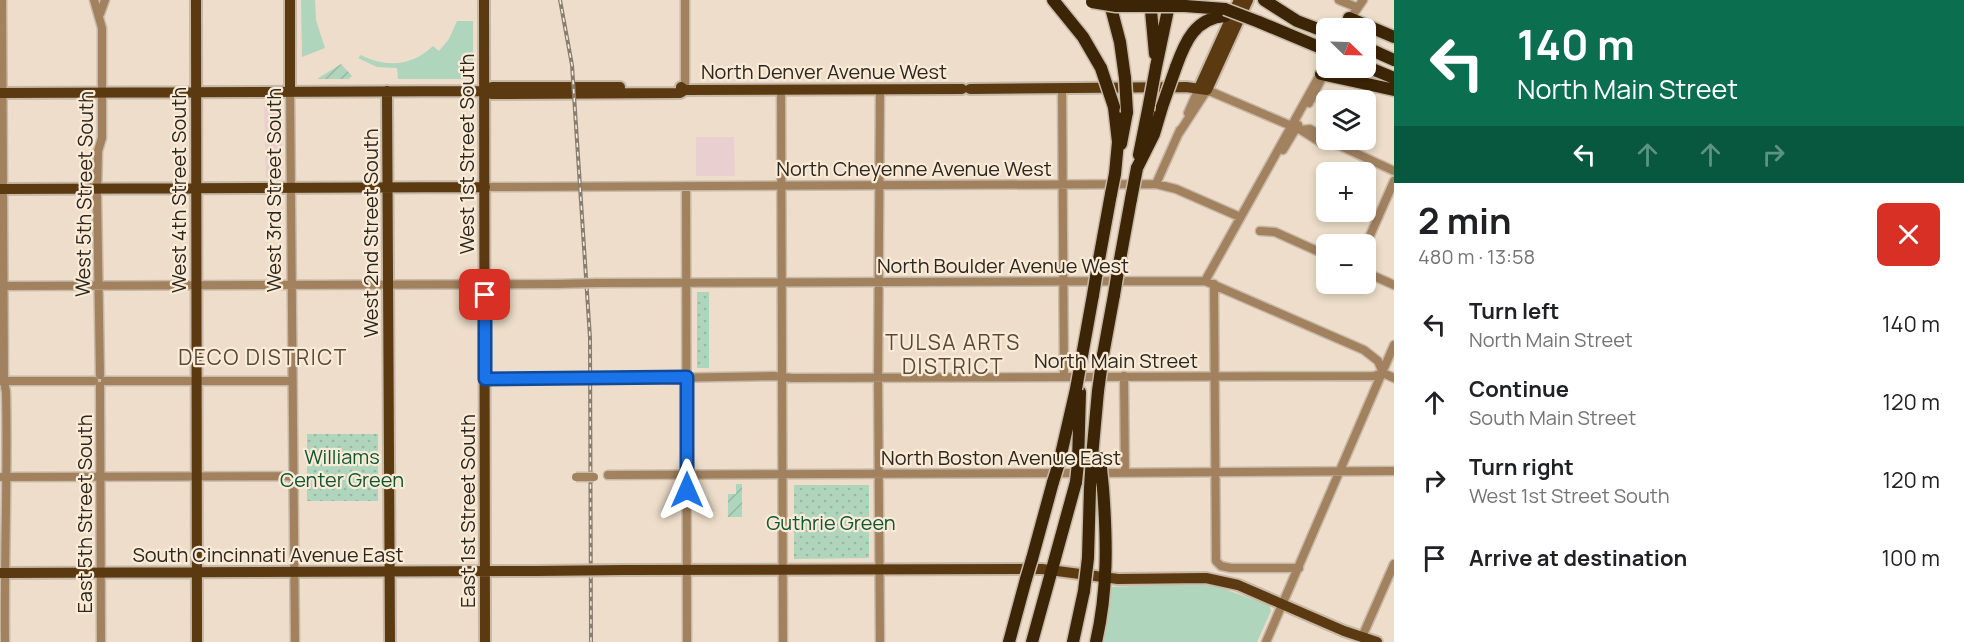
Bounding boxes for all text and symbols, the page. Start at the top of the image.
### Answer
text: 140 m [1517,15,1635,73]
north arrow [1316,18,1376,78]
map controls [1316,18,1376,294]
icon: left [1418,24,1496,102]
street label: West 1st Street South [453,54,480,254]
street label: North Denver Avenue West [701,58,947,85]
text: North Main Street [1517,70,1738,107]
street label: West 4th Street South [165,87,192,293]
street label: West 3rd Street South [260,88,287,292]
button: layers [1316,90,1376,150]
street label: West 5th Street South [69,91,99,297]
street label: West 2nd Street South [357,128,384,338]
icon: left [1568,138,1601,171]
icon: ahead [1631,138,1664,171]
icon: ahead [1694,138,1727,171]
icon: right [1757,138,1790,171]
street label: North Cheyenne Avenue West [776,155,1052,182]
button: + [1316,162,1376,222]
text: 2 min [1418,196,1512,245]
button: close [1877,203,1940,266]
button: − [1316,234,1376,294]
text: 480 m · 13:58 [1418,243,1535,270]
street label: North Boulder Avenue West [877,252,1129,279]
pin [459,269,510,320]
icon: arrive [468,278,501,311]
text: Turn left [1469,296,1559,326]
icon: left [1418,308,1451,341]
text: 140 m [1882,309,1940,339]
text: North Main Street [1469,326,1633,353]
district label: TULSA ARTS DISTRICT [885,328,1021,380]
district label: DECO DISTRICT [178,343,348,371]
street label: North Main Street [1034,347,1198,374]
text: Continue [1469,374,1569,404]
icon: ahead [1418,386,1451,419]
text: 120 m [1882,387,1940,417]
text: South Main Street [1469,404,1636,431]
street label: East 5th Street South [71,414,98,614]
street label: East 1st Street South [454,414,481,608]
park label: Williams Center Green [280,443,404,493]
street label: North Boston Avenue East [881,444,1121,471]
text: Turn right [1469,452,1574,482]
position arrow [655,458,719,522]
icon: right [1418,464,1451,497]
text: 120 m [1882,465,1940,495]
text: West 1st Street South [1469,482,1670,509]
park label: Guthrie Green [766,509,896,536]
street label: South Cincinnati Avenue East [132,541,404,568]
icon: arrive [1418,542,1451,575]
text: Arrive at destination [1469,543,1687,573]
text: 100 m [1882,543,1940,573]

